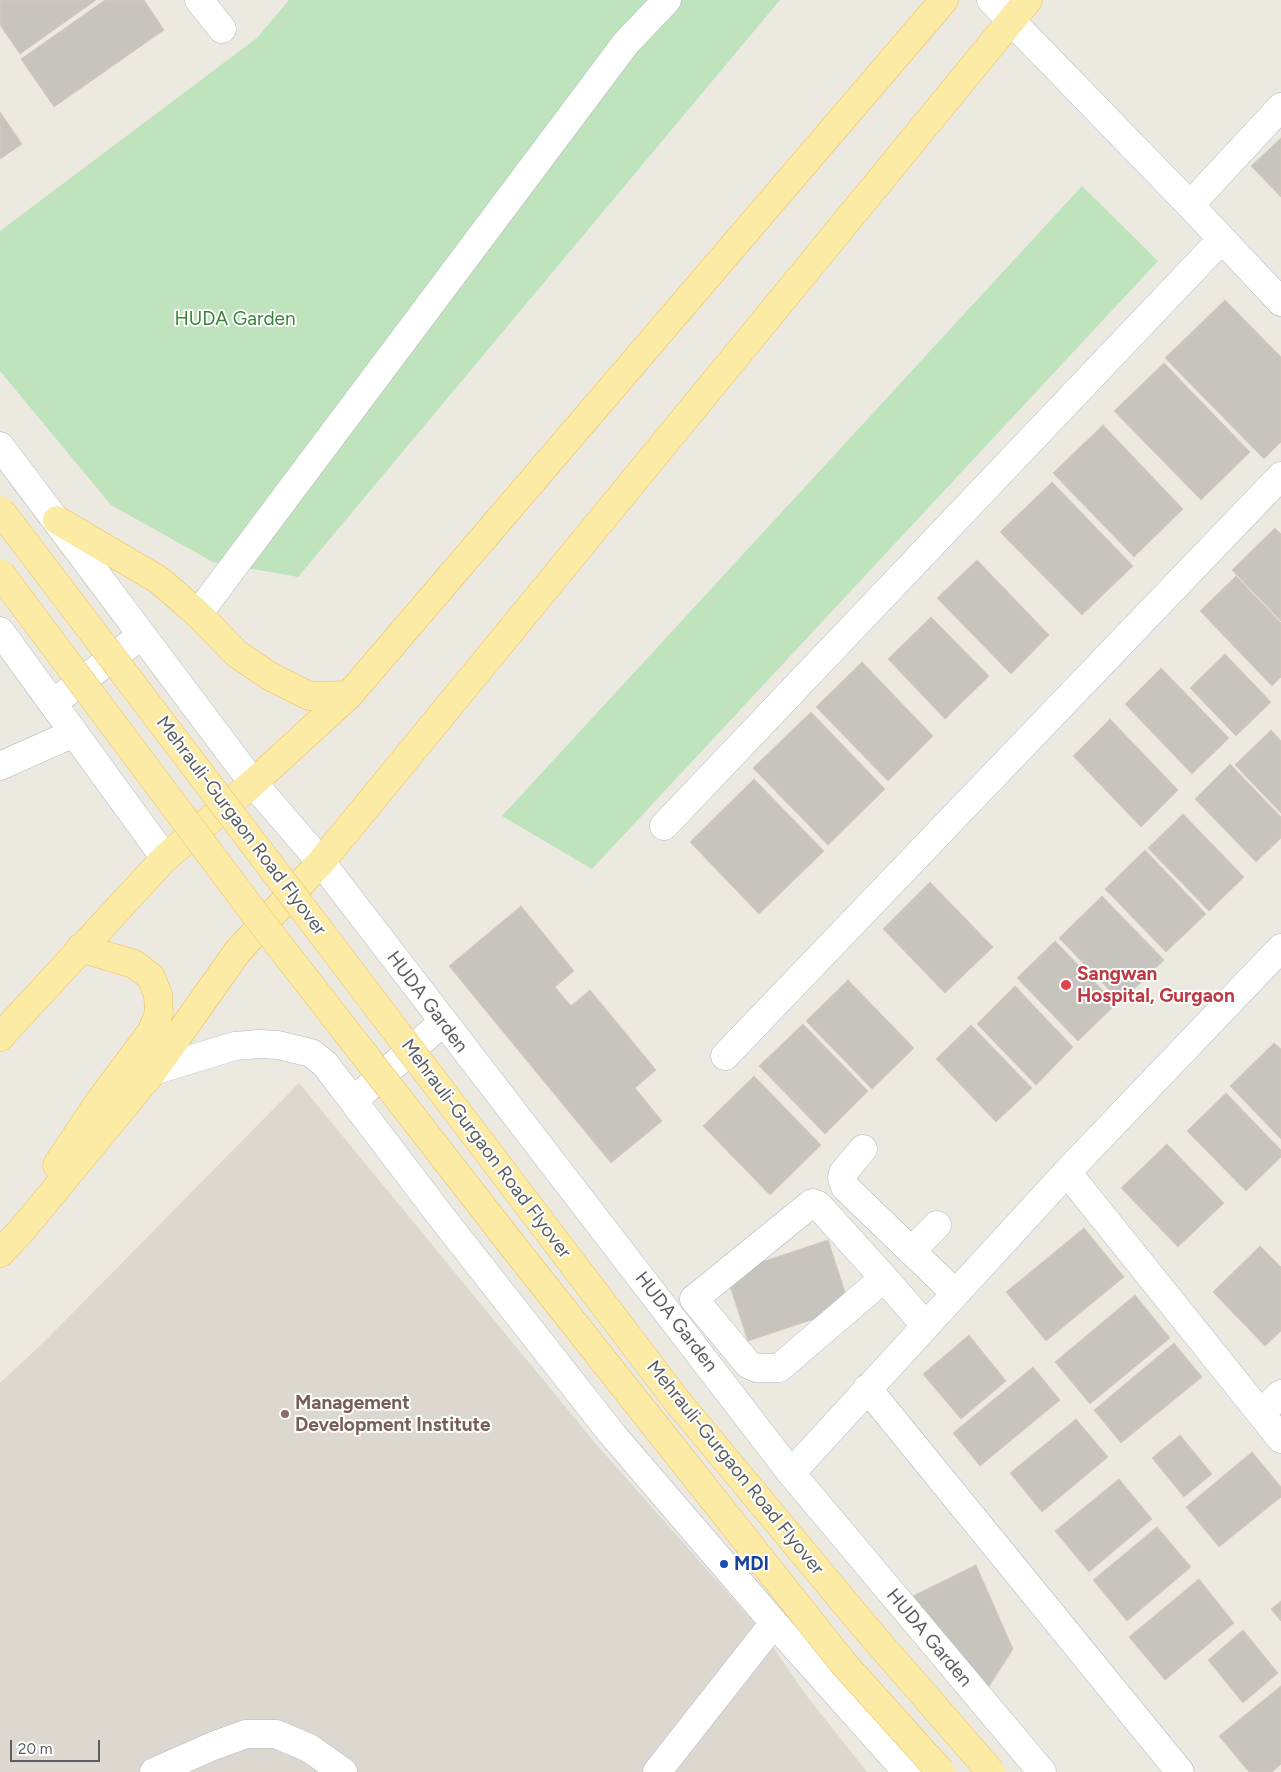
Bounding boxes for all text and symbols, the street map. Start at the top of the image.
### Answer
park label: HUDA Garden [175,308,295,330]
street label: Mehrauli-Gurgaon Road Flyover [151,712,331,940]
street label: HUDA Garden [381,947,473,1057]
place label: Sangwan Hospital, Gurgaon [1077,963,1235,1007]
marker: Sangwan Hospital, Gurgaon [1059,978,1073,992]
street label: Mehrauli-Gurgaon Road Flyover [396,1035,576,1263]
street label: HUDA Garden [630,1267,722,1377]
street label: Mehrauli-Gurgaon Road Flyover [642,1356,828,1580]
place label: Management Development Institute [295,1392,491,1436]
marker: Management Development Institute [279,1408,291,1420]
place label: MDI [734,1553,769,1575]
marker: MDI [718,1558,730,1570]
street label: HUDA Garden [881,1584,977,1692]
scale bar [12,1730,102,1762]
text: 20 m [18,1740,52,1758]

